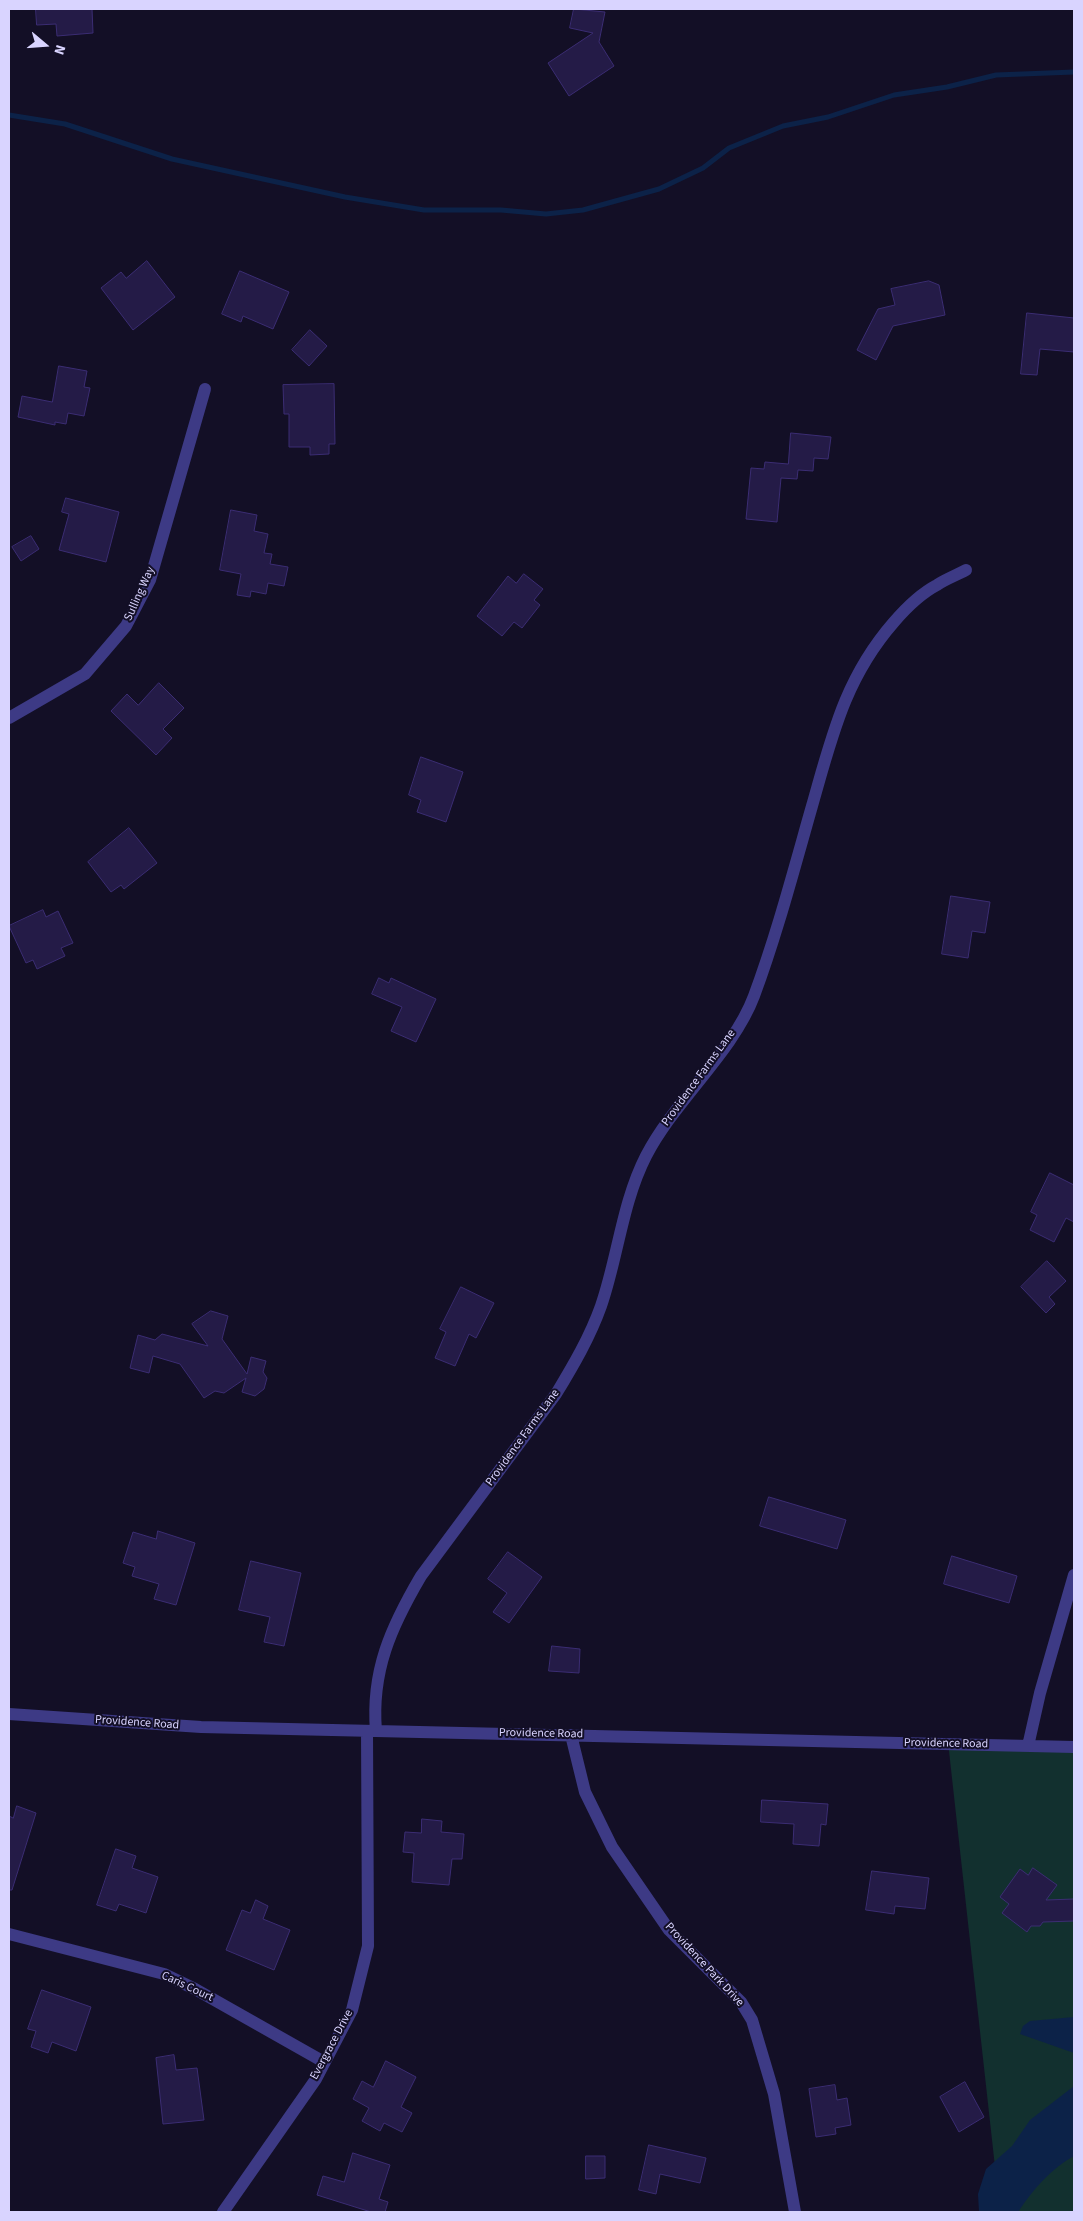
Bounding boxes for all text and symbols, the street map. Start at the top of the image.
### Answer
north arrow [20,20,70,70]
text: N [48,42,70,57]
street label: Sulling Way [122,565,158,623]
street label: Providence Farms Lane [659,1027,739,1129]
street label: Providence Farms Lane [483,1387,563,1489]
street label: Providence Road [94,1713,180,1733]
street label: Providence Road [499,1726,583,1742]
street label: Providence Road [904,1736,988,1752]
street label: Providence Park Drive [661,1920,747,2010]
street label: Caris Court [159,1969,215,2005]
street label: Evergrace Drive [307,2007,357,2083]

